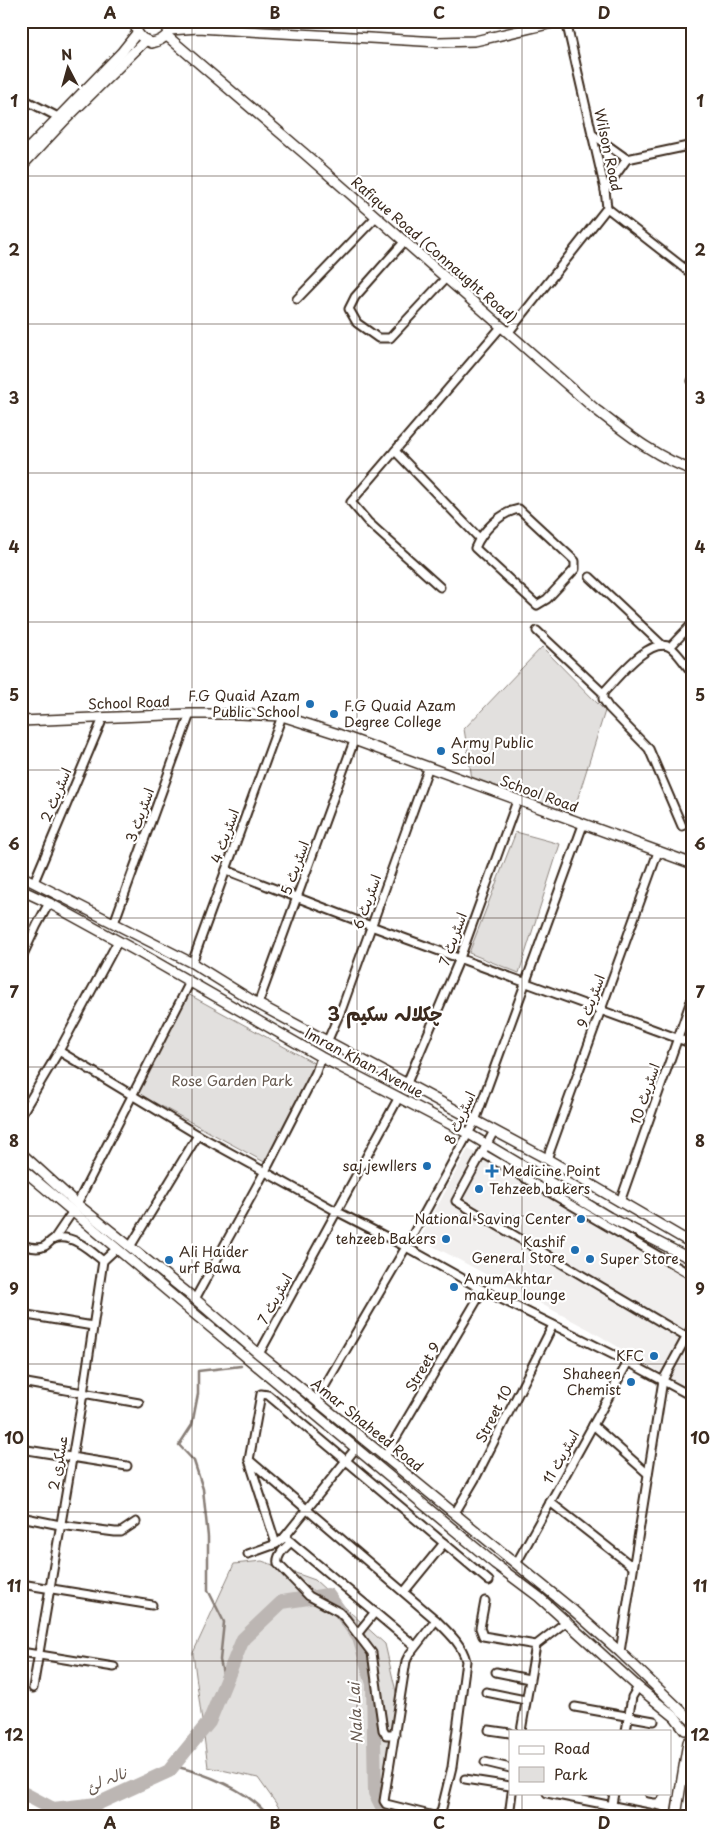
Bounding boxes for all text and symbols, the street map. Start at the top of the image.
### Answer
text: A [104,0,117,24]
text: B [270,0,281,24]
text: C [433,0,445,24]
text: D [598,0,610,24]
north arrow [42,42,92,92]
text: N [60,44,73,66]
text: 1 [10,88,18,112]
text: 1 [696,88,704,112]
street label: Wilson Road [589,107,628,193]
street label: Rafique Road (Connaught Road) [347,172,522,328]
text: 2 [8,237,20,261]
text: 2 [694,237,706,261]
text: 3 [9,385,19,409]
text: 3 [695,385,705,409]
text: 4 [9,534,20,558]
text: 4 [695,534,706,558]
text: 5 [9,682,19,706]
text: 5 [695,682,705,706]
place label: F.G Quaid Azam Public School [188,685,300,722]
street label: School Road [88,691,170,714]
place label: F.G Quaid Azam Degree College [344,695,456,732]
marker: F.G Quaid Azam Public School [304,698,316,710]
marker: F.G Quaid Azam Degree College [328,708,340,720]
place label: Army Public School [451,732,534,769]
marker: Army Public School [435,745,447,757]
street label: اسٹریٹ 2 [35,764,76,825]
street label: School Road [497,770,581,817]
street label: اسٹریٹ 3 [120,785,159,845]
street label: اسٹریٹ 4 [205,806,244,866]
text: 6 [8,831,20,855]
text: 6 [694,831,706,855]
street label: اسٹریٹ 5 [275,838,314,898]
street label: اسٹریٹ 6 [347,871,386,932]
street label: اسٹریٹ 7 [433,909,472,968]
street label: اسٹریٹ 9 [571,971,610,1030]
text: 7 [9,979,19,1003]
text: 7 [695,979,705,1003]
district label: چکلالہ سکیم 3 [328,999,442,1029]
street label: Imran Khan Avenue [301,1022,428,1103]
street label: اسٹریٹ 10 [624,1060,665,1127]
park label: Rose Garden Park [171,1070,293,1091]
street label: اسٹریٹ 8 [439,1088,481,1148]
text: 8 [9,1128,19,1152]
text: 8 [695,1128,705,1152]
place label: saj jewllers [343,1155,417,1176]
marker: saj jewllers [421,1160,433,1172]
place label: Medicine Point [502,1160,600,1181]
marker: Medicine Point [486,1165,498,1177]
place label: Tehzeeb bakers [489,1178,590,1199]
marker: Tehzeeb bakers [473,1183,485,1195]
place label: National Saving Center [414,1208,571,1229]
marker: National Saving Center [575,1213,587,1225]
place label: tehzeeb Bakers [336,1228,436,1249]
place label: Kashif General Store [471,1231,567,1268]
marker: tehzeeb Bakers [440,1233,452,1245]
place label: Ali Haider urf Bawa [179,1241,249,1278]
marker: Kashif General Store [569,1244,581,1256]
place label: Super Store [600,1248,679,1269]
marker: Super Store [584,1253,596,1265]
marker: Ali Haider urf Bawa [163,1254,175,1266]
place label: AnumAkhtar makeup lounge [464,1268,566,1305]
street label: اسٹریٹ 7 [252,1270,297,1328]
text: 9 [9,1276,19,1300]
text: 9 [695,1276,705,1300]
marker: AnumAkhtar makeup lounge [448,1281,460,1293]
street label: Street 9 [400,1338,445,1396]
place label: KFC [616,1345,644,1366]
marker: KFC [648,1350,660,1362]
place label: Shaheen Chemist [562,1363,621,1400]
street label: Amar Shaheed Road [307,1373,428,1476]
marker: Shaheen Chemist [625,1376,637,1388]
street label: Street 10 [470,1381,517,1446]
text: 10 [4,1425,24,1449]
text: 10 [690,1425,710,1449]
street label: اسٹریٹ 11 [537,1426,584,1488]
street label: عسکری 2 [42,1434,73,1492]
text: 11 [7,1573,21,1597]
text: 11 [693,1573,707,1597]
water label: Nala Lai [341,1679,368,1744]
text: 12 [5,1722,23,1746]
text: 12 [691,1722,709,1746]
legend [509,1730,672,1794]
text: Road [554,1736,590,1759]
water label: نالہ لئ [83,1760,131,1797]
text: Park [554,1762,588,1785]
text: A [104,1810,117,1834]
text: B [270,1810,281,1834]
text: C [433,1810,445,1834]
text: D [598,1810,610,1834]

